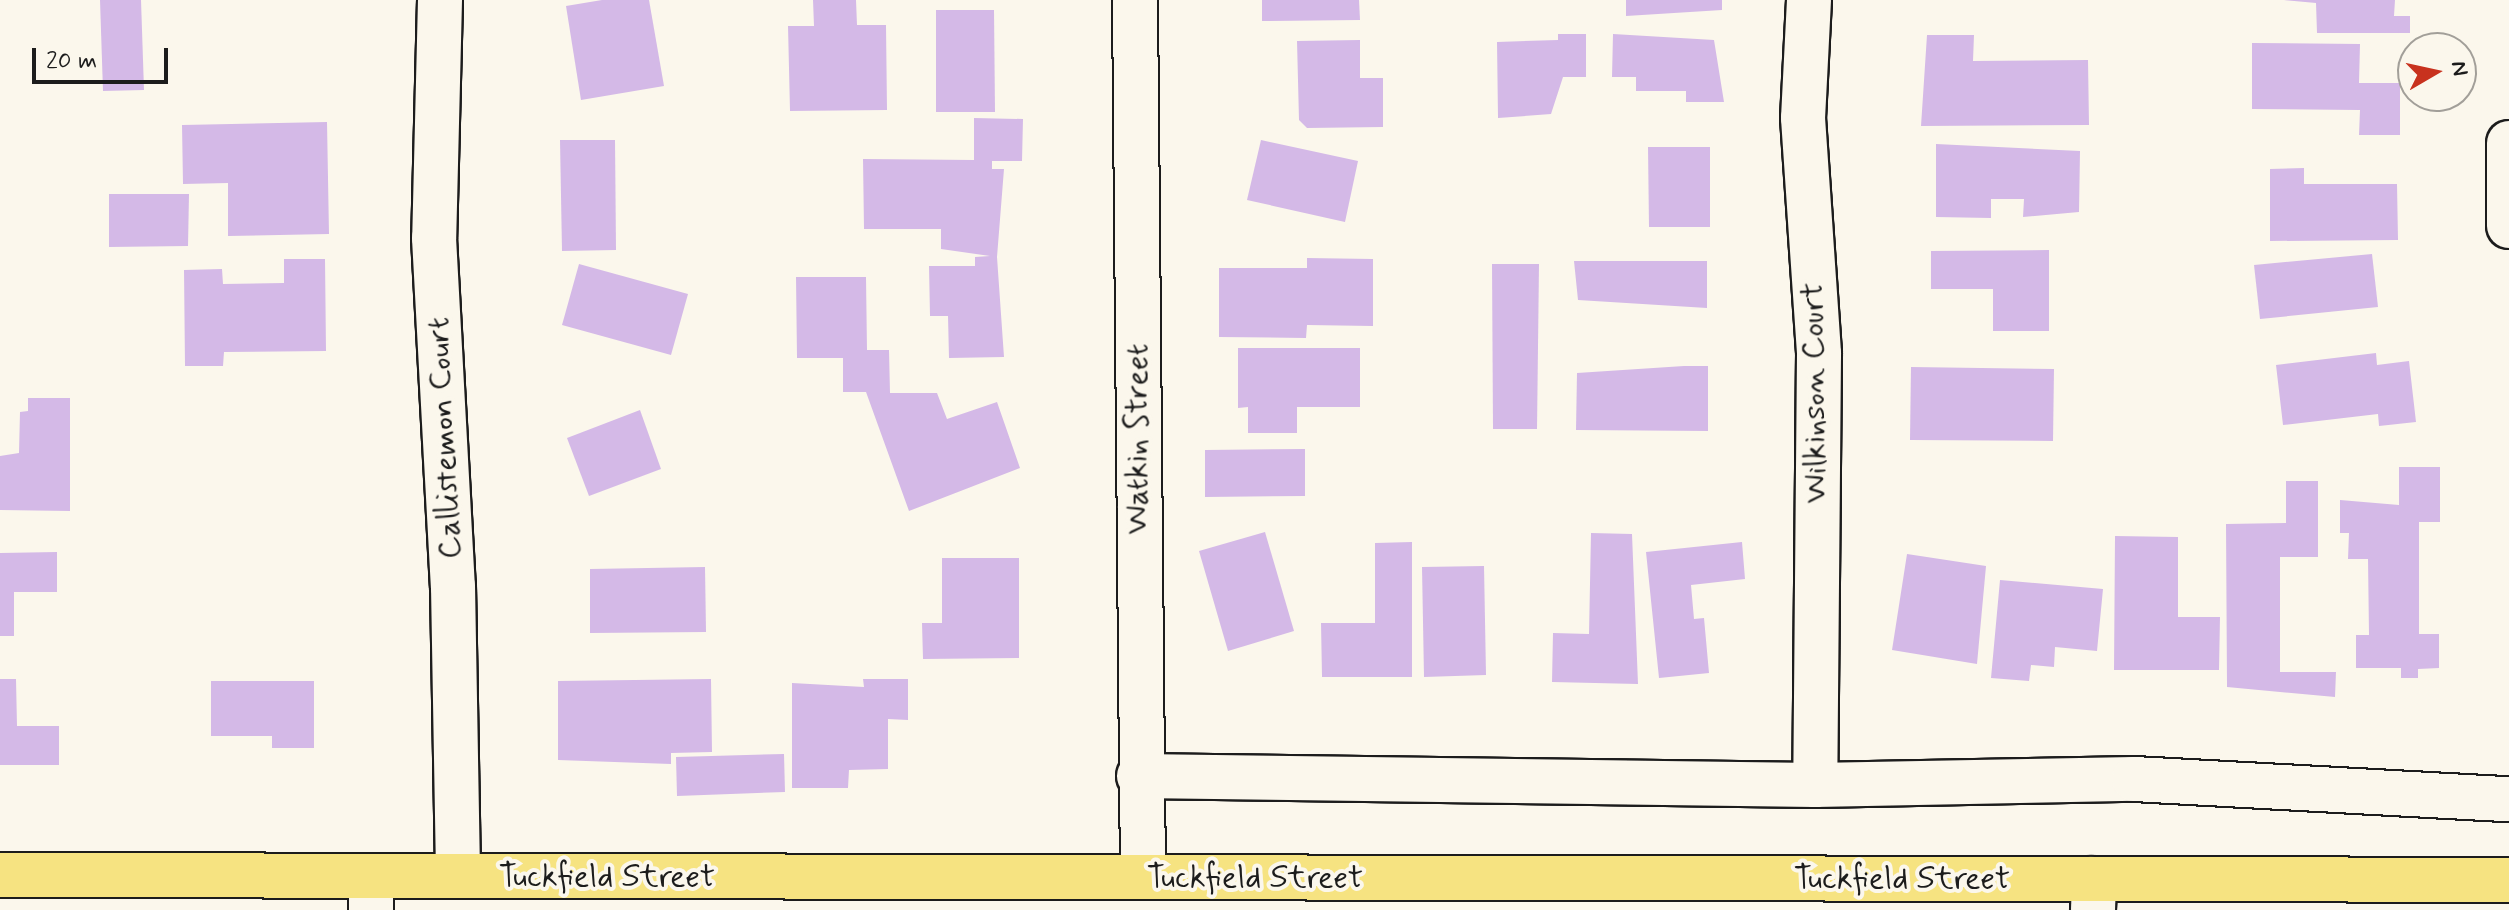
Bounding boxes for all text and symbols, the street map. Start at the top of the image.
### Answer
scale bar [36,32,172,82]
north arrow [2397,32,2477,112]
text: 20 m [46,46,97,77]
text: N [2444,59,2474,78]
street label: Wilkinson Court [1794,282,1836,504]
street label: Callistemon Court [419,314,471,562]
street label: Watkin Street [1119,341,1157,537]
street label: Tuckfield Street [500,858,714,896]
street label: Tuckfield Street [1148,859,1362,897]
street label: Tuckfield Street [1795,860,2009,898]

